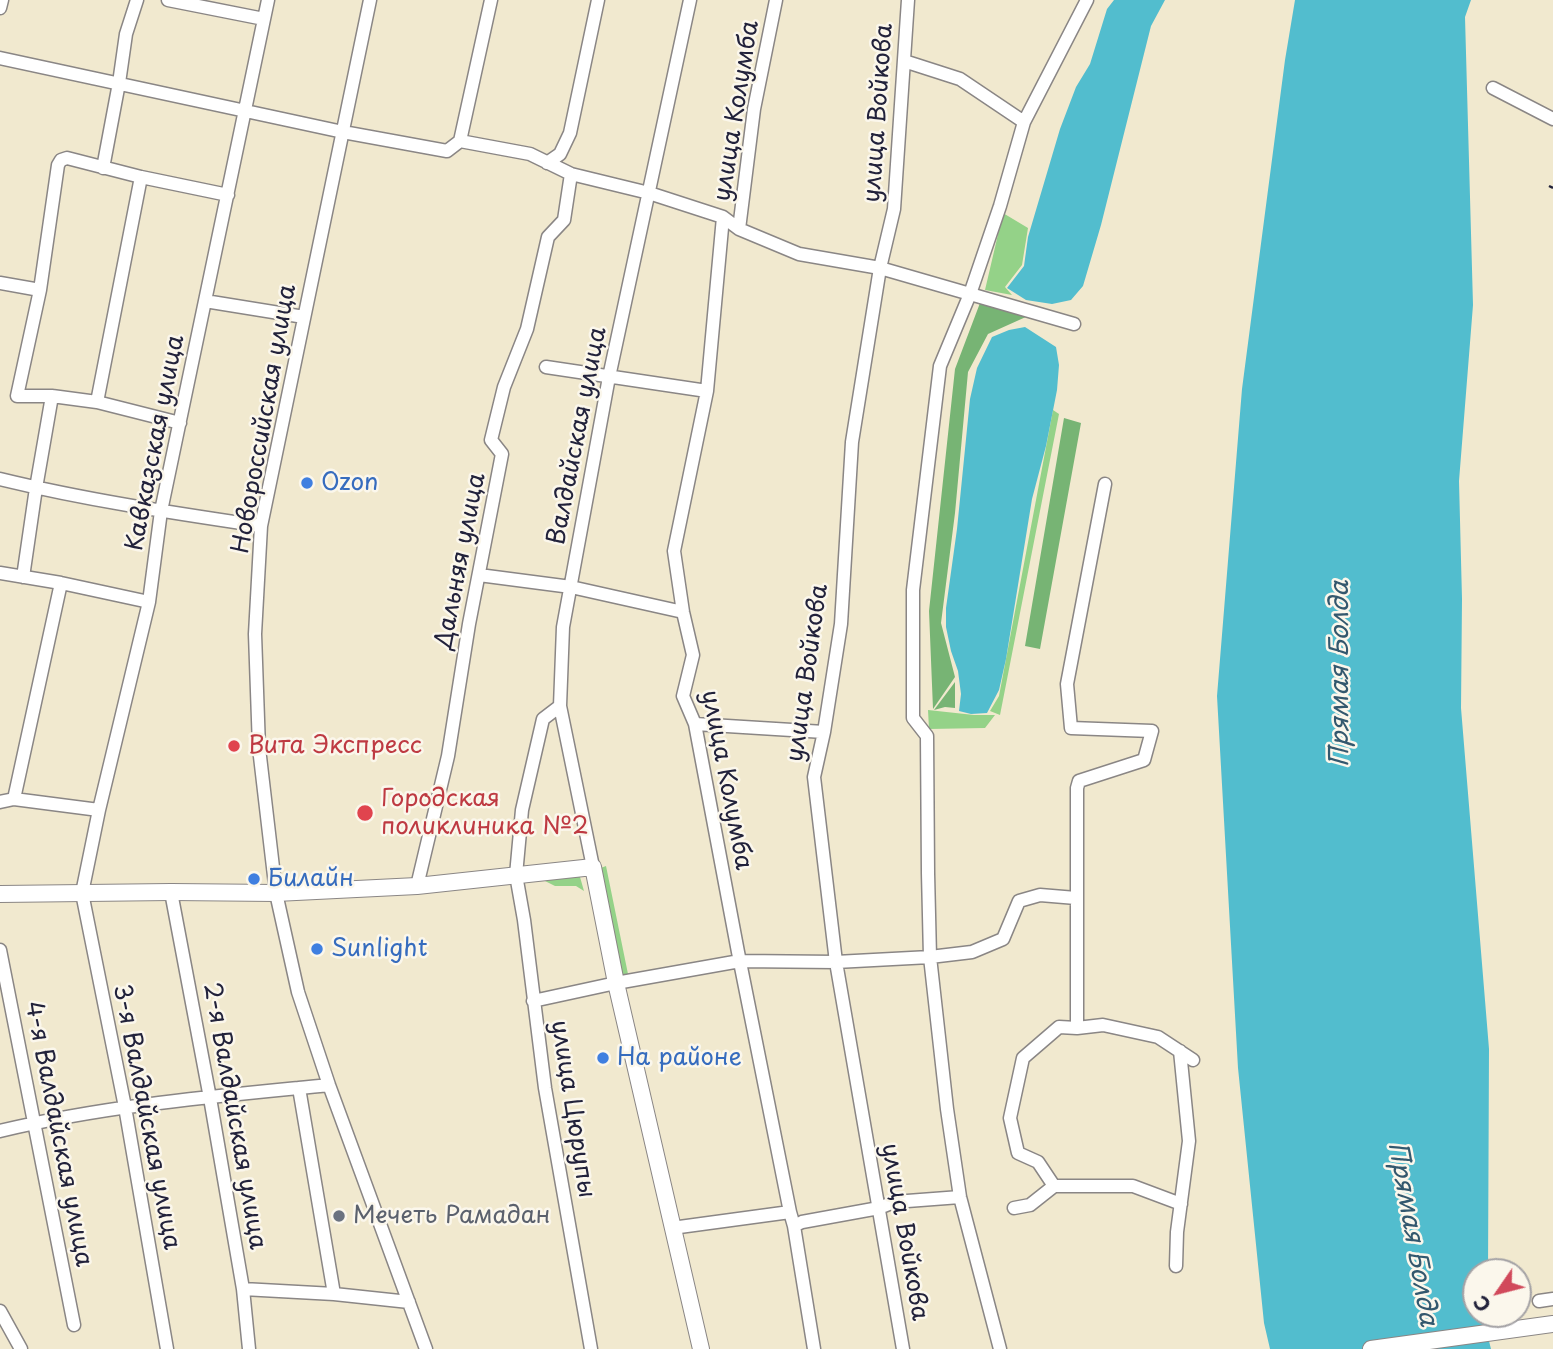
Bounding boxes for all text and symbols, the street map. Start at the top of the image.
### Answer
street label: улица Колумба [708,19,766,203]
street label: улица Войкова [858,23,900,203]
street label: Новороссийская улица [227,282,303,556]
street label: Валдайская улица [543,325,613,547]
street label: Кавказская улица [121,333,191,553]
place label: Ozon [321,469,378,497]
street label: Дальняя улица [430,471,492,651]
marker: Ozon [299,475,315,491]
water label: Прямая Болда [1325,581,1357,767]
street label: улица Войкова [781,582,835,764]
street label: улица Колумба [694,688,758,872]
place label: Вита Экспресс [248,732,422,760]
marker: Вита Экспресс [226,738,242,754]
place label: Городская поликлиника №2 [381,785,589,841]
marker: Городская поликлиника №2 [355,803,375,823]
place label: Билайн [268,865,354,893]
marker: Билайн [246,871,262,887]
place label: Sunlight [331,935,427,963]
marker: Sunlight [309,941,325,957]
street label: 2-я Валдайская улица [196,980,272,1252]
street label: 3-я Валдайская улица [106,982,186,1252]
street label: 4-я Валдайская улица [18,999,98,1269]
street label: улица Цюрупы [544,1018,600,1200]
place label: На районе [617,1044,742,1072]
marker: На районе [595,1050,611,1066]
water label: Прямая Болда [1380,1139,1444,1329]
street label: улица Войкова [874,1141,934,1323]
place label: Мечеть Рамадан [353,1202,551,1230]
marker: Мечеть Рамадан [331,1208,347,1224]
north arrow [1462,1258,1532,1328]
text: С [1466,1290,1497,1318]

